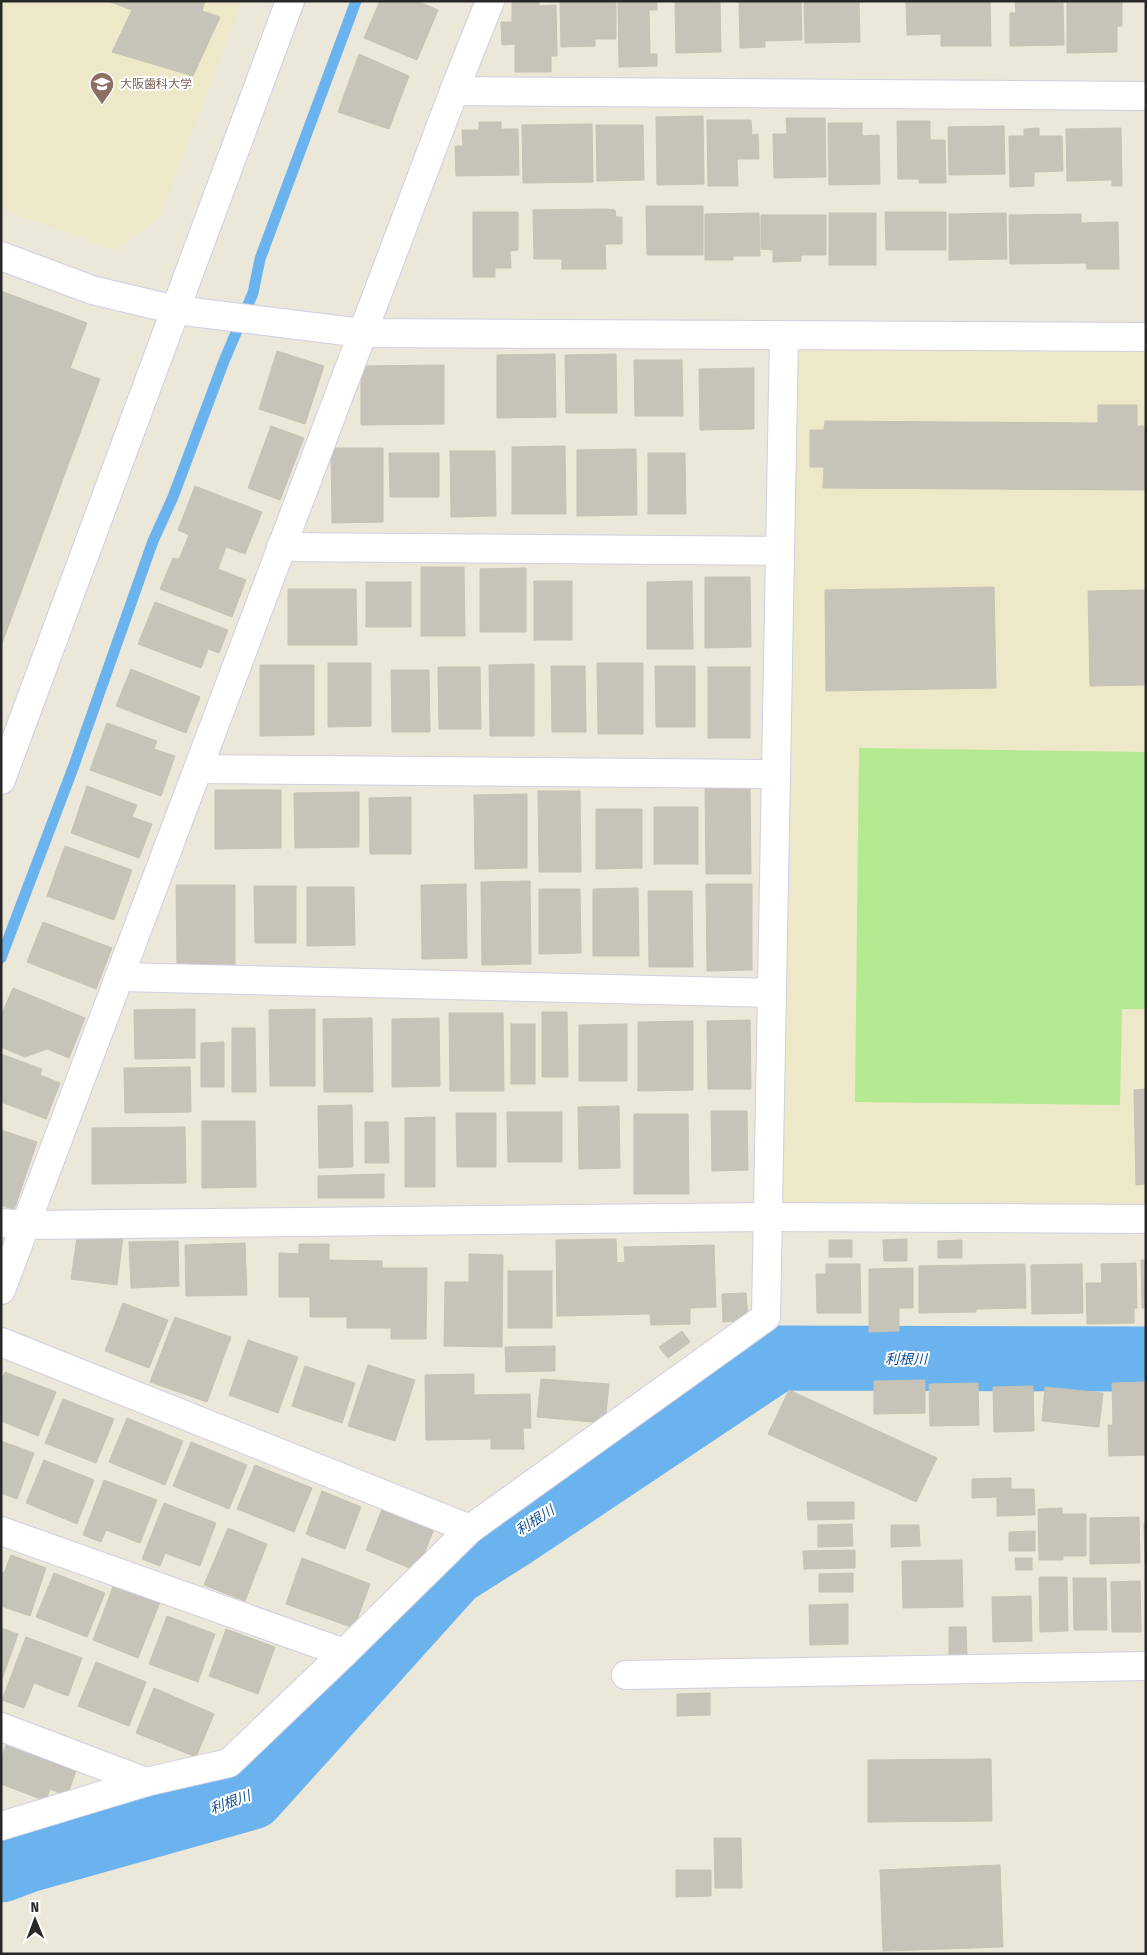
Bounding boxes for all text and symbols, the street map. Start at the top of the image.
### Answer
school or university icon: 大阪歯科大学 [89,71,115,105]
place label: 大阪歯科大学 [120,77,192,91]
water label: 利根川 [885,1351,929,1368]
water label: 利根川 [513,1501,559,1539]
water label: 利根川 [208,1787,255,1818]
north arrow [10,1895,60,1945]
text: N [30,1899,39,1916]

